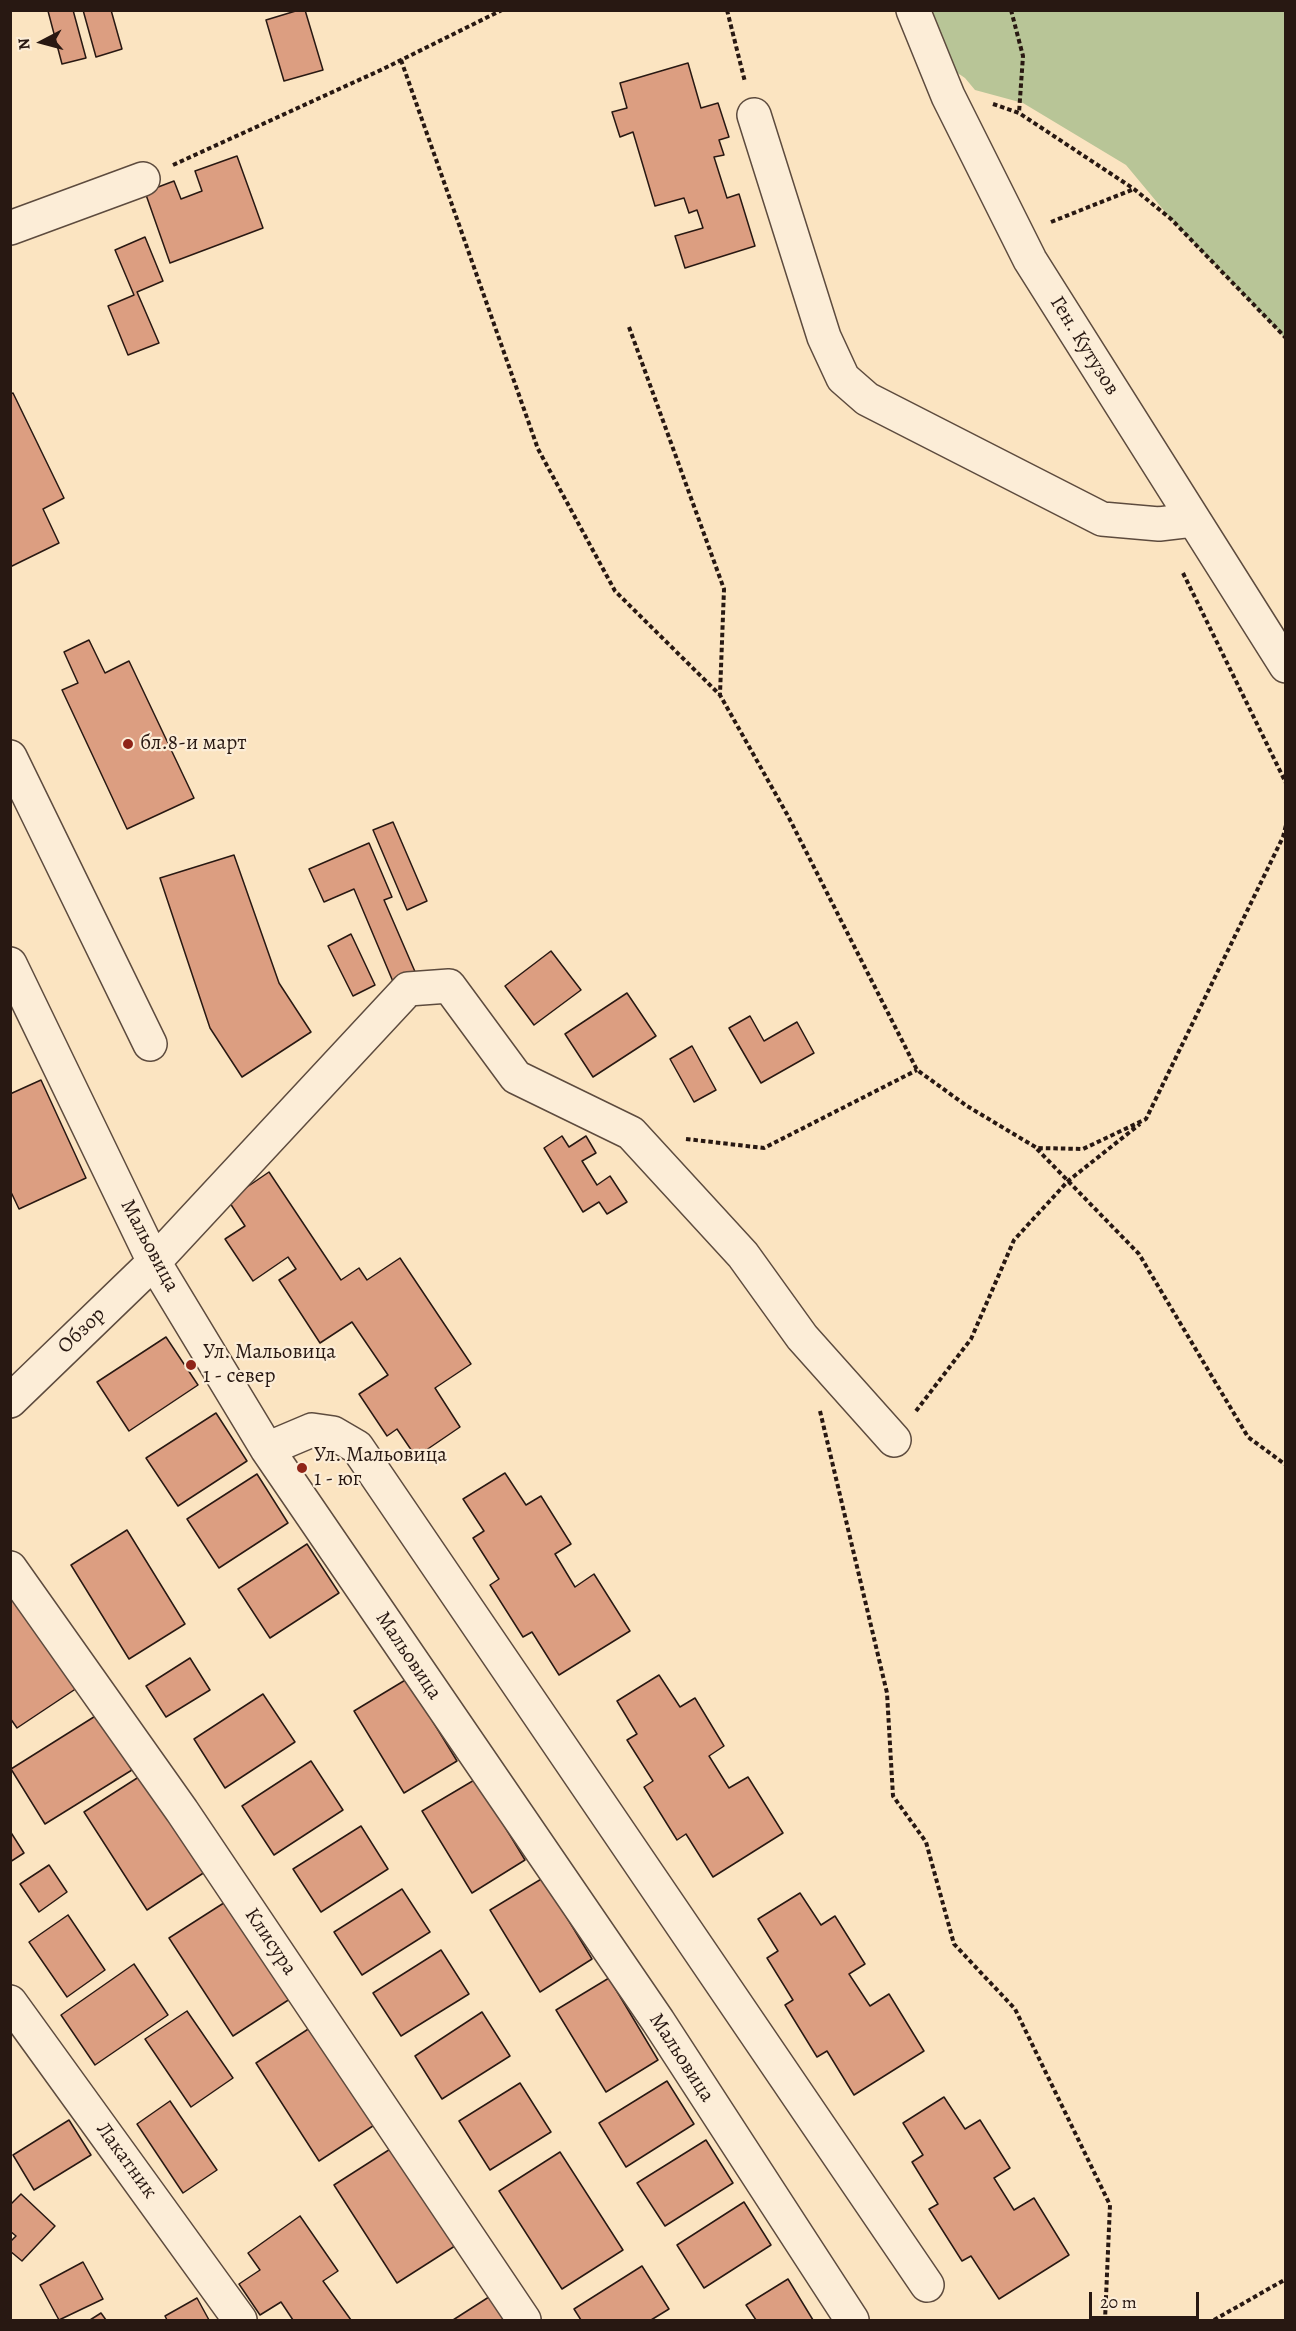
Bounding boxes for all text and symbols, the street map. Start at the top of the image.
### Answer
north arrow [12,12,72,72]
text: N [13,37,36,51]
street label: Ген. Кутузов [1044,292,1124,400]
place label: бл.8-и март [140,731,247,757]
marker: бл.8-и март [121,737,135,751]
street label: Мальовица [114,1195,184,1297]
street label: Обзор [53,1302,111,1360]
place label: Ул. Мальовица 1 - север [203,1340,336,1390]
marker: Ул. Мальовица 1 - север [184,1358,198,1372]
place label: Ул. Мальовица 1 - юг [314,1443,447,1493]
marker: Ул. Мальовица 1 - юг [295,1461,309,1475]
street label: Мальовица [369,1607,447,1705]
street label: Клисура [238,1904,302,1980]
street label: Мальовица [643,2009,719,2107]
street label: Лакатник [90,2118,162,2204]
scale bar [1092,2280,1202,2318]
text: 20 m [1100,2290,1137,2314]

